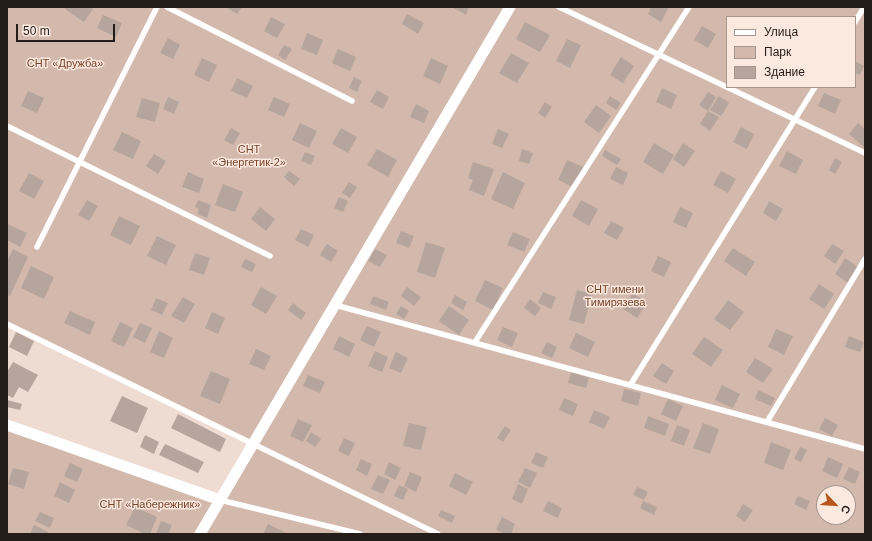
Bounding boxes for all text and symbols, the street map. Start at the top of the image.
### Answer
scale bar [18,16,117,42]
legend [726,16,856,88]
text: 50 m [23,24,50,38]
text: Улица [764,25,798,39]
text: Парк [764,45,791,59]
park label: СНТ «Дружба» [27,57,103,71]
text: Здание [764,65,805,79]
park label: СНТ «Энергетик-2» [212,143,286,169]
park label: СНТ имени Тимирязева [585,283,645,309]
north arrow [816,485,856,525]
park label: СНТ «Набережник» [100,498,200,512]
text: С [839,504,853,516]

